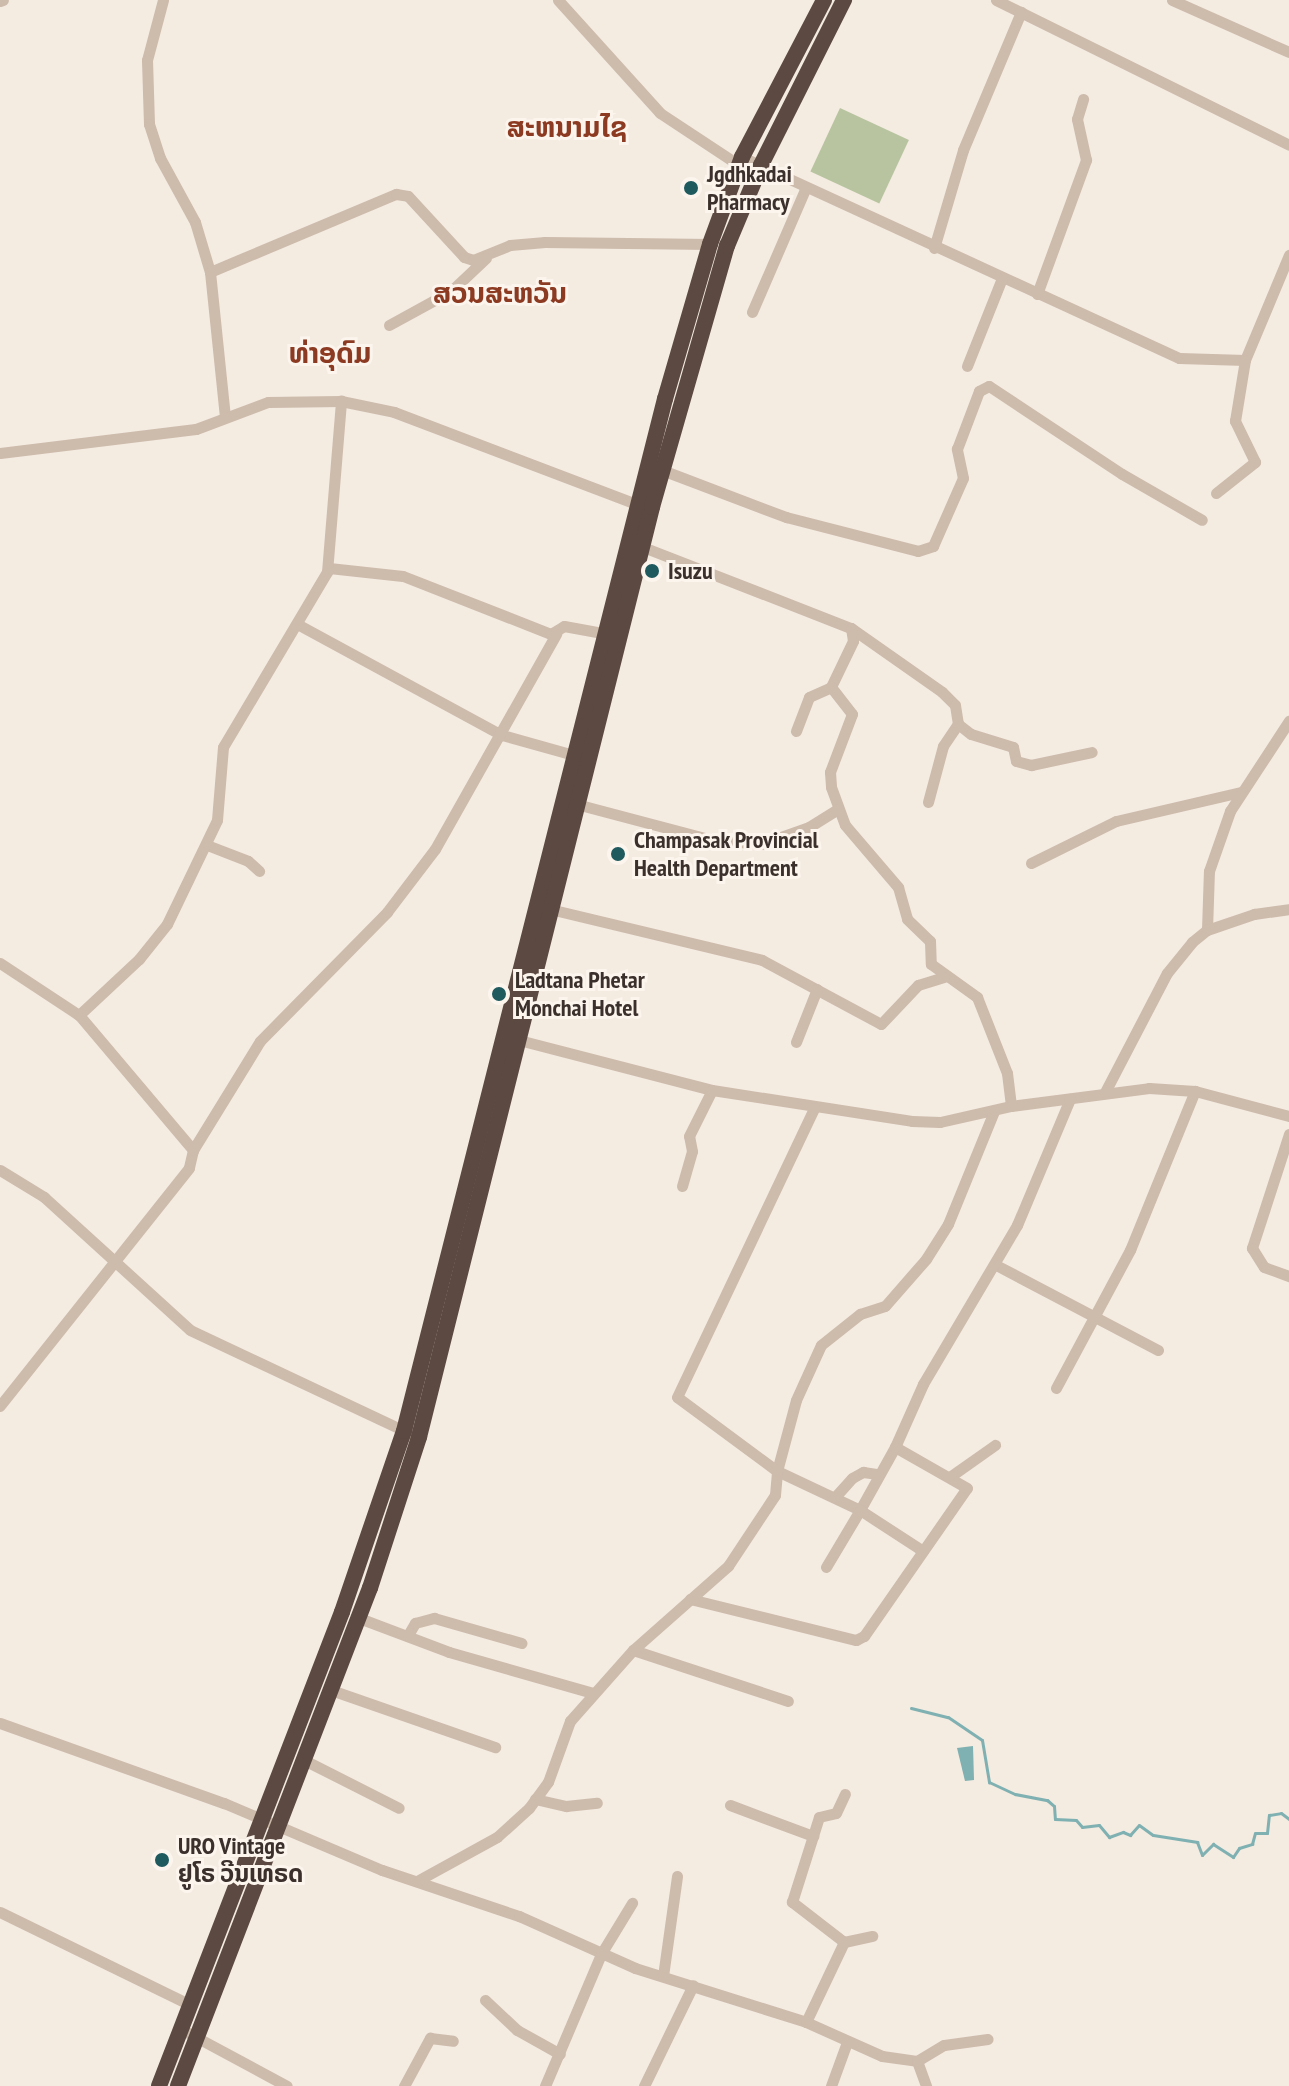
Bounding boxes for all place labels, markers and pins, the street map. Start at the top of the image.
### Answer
place label: Jgdhkadai Pharmacy [707,160,792,216]
marker: Jgdhkadai Pharmacy [682,179,700,197]
place label: Isuzu [668,557,713,585]
marker: Isuzu [643,562,661,580]
place label: Champasak Provincial Health Department [634,826,819,882]
marker: Champasak Provincial Health Department [609,845,627,863]
place label: Ladtana Phetar Monchai Hotel [515,966,645,1022]
marker: Ladtana Phetar Monchai Hotel [490,985,508,1003]
place label: URO Vintage ຢູໂຣ ວີນເທຣດ [178,1832,303,1888]
marker: URO Vintage ຢູໂຣ ວີນເທຣດ [153,1851,171,1869]

